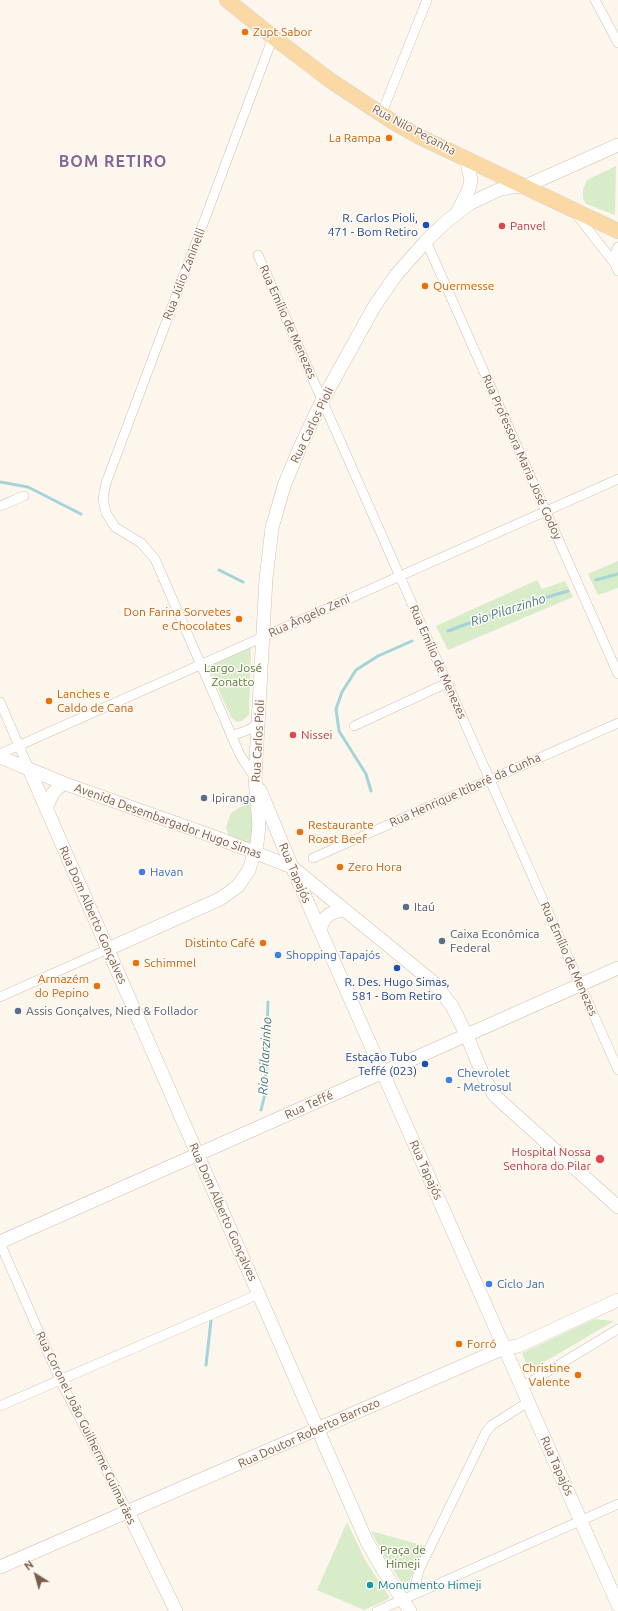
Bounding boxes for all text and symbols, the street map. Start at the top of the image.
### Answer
place label: Zupt Sabor [253,25,312,39]
marker: Zupt Sabor [240,27,250,37]
street label: Rua Nilo Peçanha [370,102,458,158]
place label: La Rampa [329,131,381,145]
marker: La Rampa [384,133,394,143]
district label: BOM RETIRO [59,152,167,172]
place label: R. Carlos Pioli, 471 - Bom Retiro [328,211,418,239]
place label: Panvel [510,219,546,233]
marker: R. Carlos Pioli, 471 - Bom Retiro [421,220,431,230]
marker: Panvel [497,221,507,231]
street label: Rua Júlio Zaninelli [160,226,208,322]
street label: Rua Emílio de Menezes [256,263,320,381]
place label: Quermesse [433,279,494,293]
marker: Quermesse [420,281,430,291]
street label: Rua Professora Maria José Godoy [479,372,565,542]
street label: Rua Carlos Pioli [287,385,337,465]
water label: Rio Pilarzinho [468,591,548,629]
street label: Rua Ângelo Zeni [266,592,352,640]
street label: Rua Emílio de Menezes [406,603,470,721]
place label: Don Farina Sorvetes e Chocolates [124,605,231,633]
marker: Don Farina Sorvetes e Chocolates [234,614,244,624]
park label: Largo José Zonatto [204,661,262,689]
place label: Lanches e Caldo de Cana [57,687,133,715]
marker: Lanches e Caldo de Cana [44,696,54,706]
street label: Rua Carlos Pioli [249,699,267,783]
place label: Nissei [301,728,332,742]
marker: Nissei [288,730,298,740]
street label: Rua Henrique Itiberê da Cunha [387,750,543,830]
street label: Avenida Desembargador Hugo Simas [72,780,264,862]
place label: Ipiranga [212,791,256,805]
marker: Ipiranga [199,793,209,803]
place label: Restaurante Roast Beef [308,818,374,846]
marker: Restaurante Roast Beef [295,827,305,837]
street label: Rua Tapajós [276,841,314,905]
street label: Rua Dom Alberto Gonçalves [56,844,130,986]
place label: Zero Hora [348,860,402,874]
marker: Zero Hora [335,862,345,872]
place label: Havan [150,865,183,879]
marker: Havan [137,867,147,877]
place label: Itaú [414,900,435,914]
street label: Rua Emílio de Menezes [537,900,601,1018]
marker: Itaú [401,902,411,912]
place label: Caixa Econômica Federal [450,927,540,955]
place label: Distinto Café [185,936,255,950]
marker: Caixa Econômica Federal [437,936,447,946]
marker: Distinto Café [258,938,268,948]
place label: Shopping Tapajós [286,948,380,962]
marker: Shopping Tapajós [273,950,283,960]
place label: Schimmel [144,956,196,970]
marker: Schimmel [131,958,141,968]
marker: R. Des. Hugo Simas, 581 - Bom Retiro [392,963,402,973]
place label: Armazém do Pepino [35,972,89,1000]
place label: R. Des. Hugo Simas, 581 - Bom Retiro [344,975,450,1003]
marker: Armazém do Pepino [92,981,102,991]
place label: Assis Gonçalves, Nied & Follador [26,1004,198,1018]
marker: Assis Gonçalves, Nied & Follador [13,1006,23,1016]
water label: Rio Pilarzinho [255,1017,275,1095]
place label: Estação Tubo Teffé (023) [345,1050,417,1078]
marker: Estação Tubo Teffé (023) [420,1059,430,1069]
place label: Chevrolet - Metrosul [457,1066,512,1094]
marker: Chevrolet - Metrosul [444,1075,454,1085]
street label: Rua Teffé [282,1088,336,1122]
street label: Rua Tapajós [406,1138,446,1202]
street label: Rua Dom Alberto Gonçalves [186,1141,260,1283]
place label: Hospital Nossa Senhora do Pilar [503,1145,591,1173]
marker: Hospital Nossa Senhora do Pilar [594,1153,606,1165]
place label: Ciclo Jan [497,1277,545,1291]
marker: Ciclo Jan [484,1279,494,1289]
street label: Rua Coronel João Guilherme Guimarães [33,1329,139,1527]
place label: Forró [467,1337,496,1351]
marker: Forró [454,1339,464,1349]
place label: Christine Valente [522,1361,570,1389]
marker: Christine Valente [573,1370,583,1380]
street label: Rua Doutor Roberto Barrozo [236,1395,382,1471]
street label: Rua Tapajós [537,1434,577,1498]
park label: Praça de Himeji [380,1543,426,1571]
north arrow [16,1555,56,1595]
text: N [22,1558,36,1573]
place label: Monumento Himeji [378,1578,482,1592]
marker: Monumento Himeji [365,1580,375,1590]

